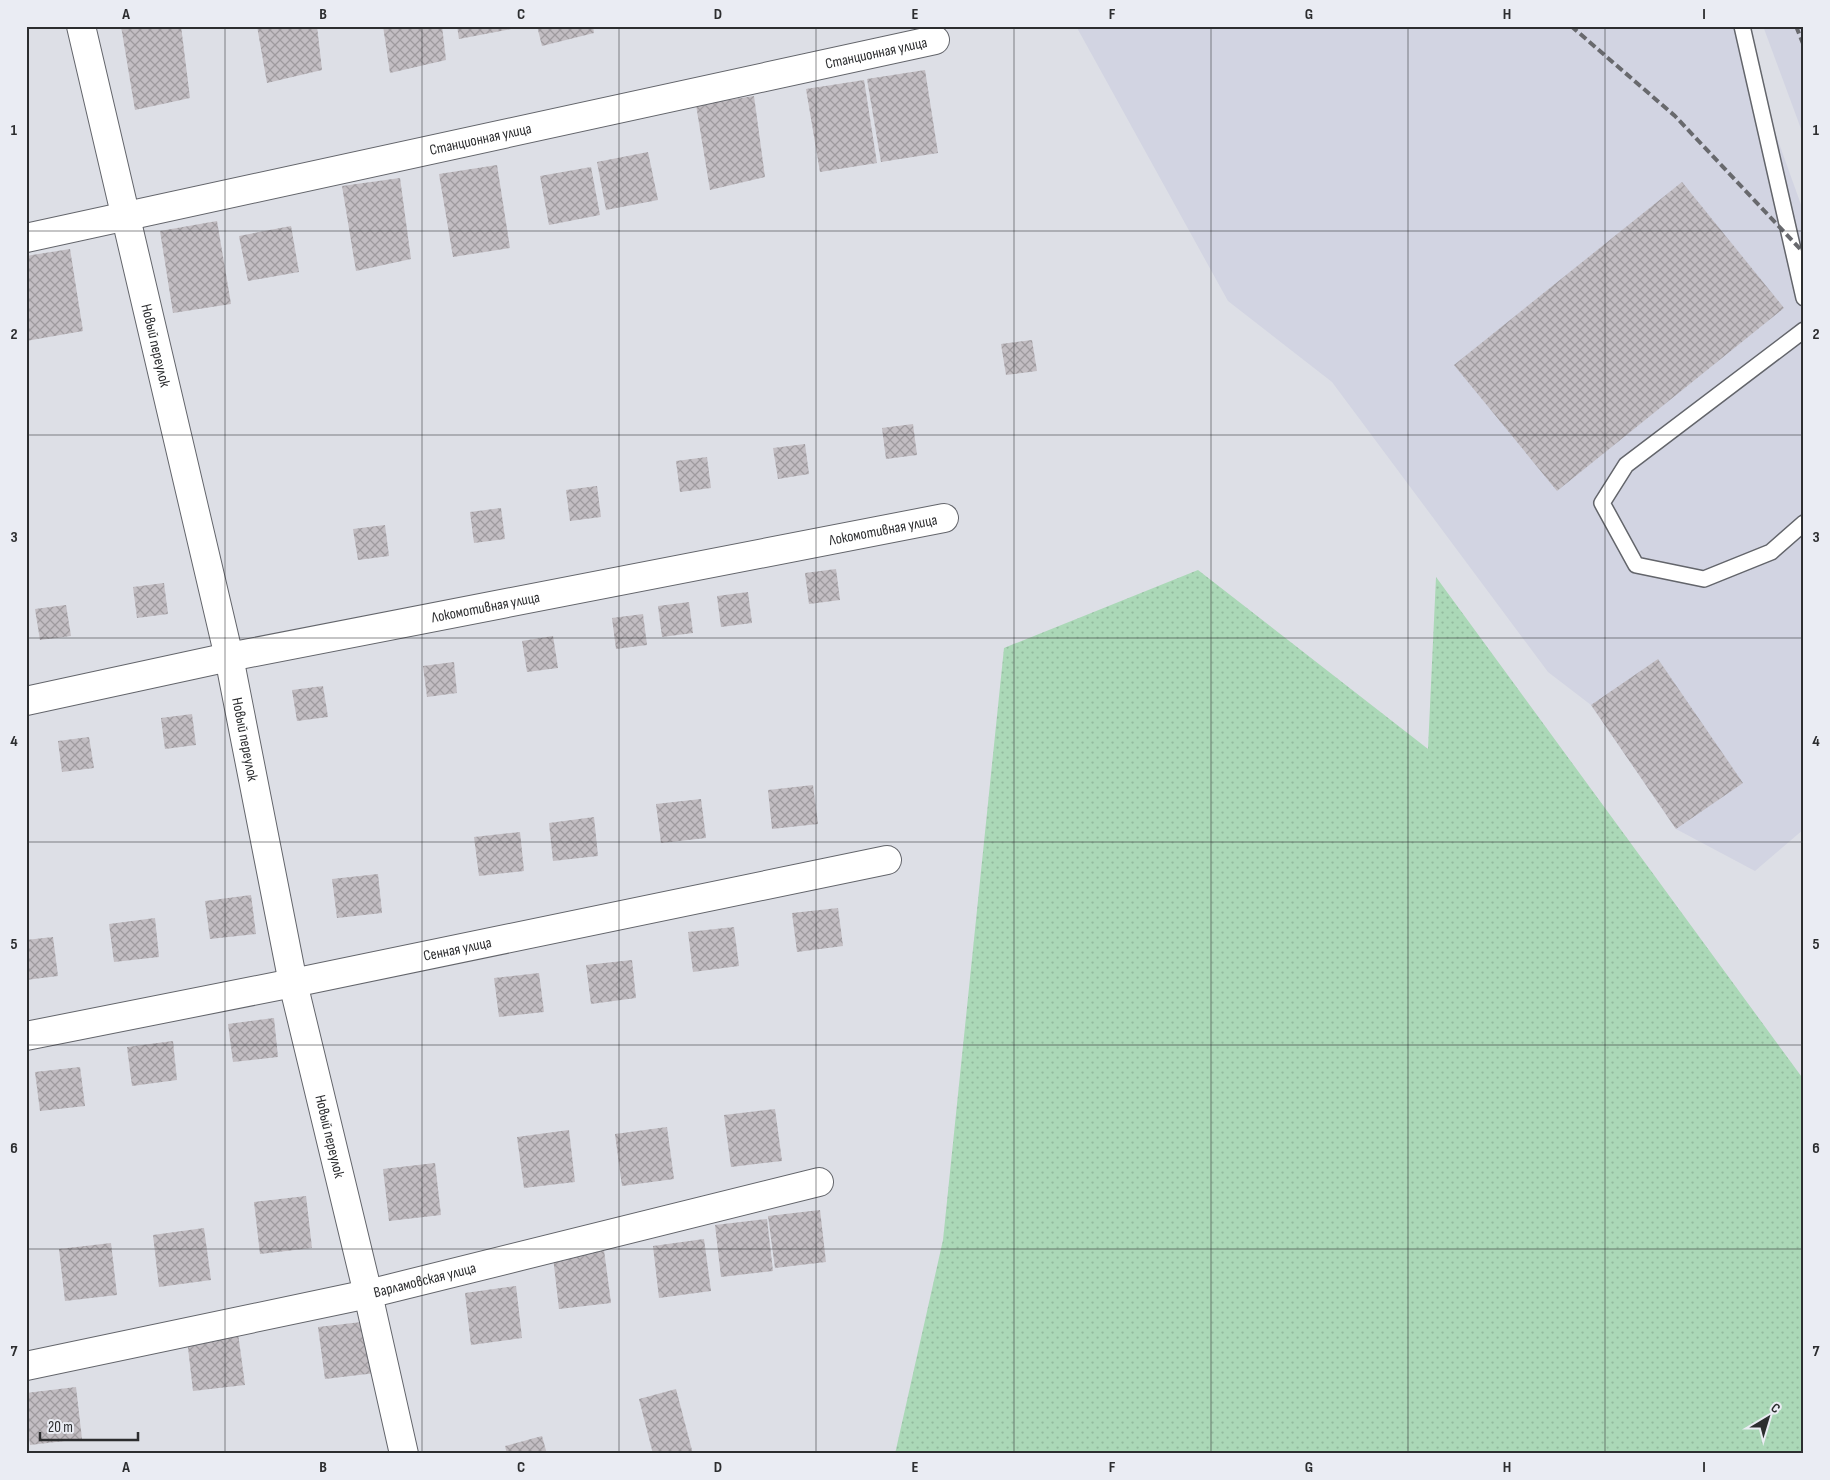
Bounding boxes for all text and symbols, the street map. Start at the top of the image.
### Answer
text: A [121,5,130,24]
text: B [319,5,327,24]
text: C [517,5,525,24]
text: D [714,5,722,24]
text: E [912,5,919,24]
text: F [1109,5,1116,24]
text: G [1305,5,1313,24]
text: H [1503,5,1511,24]
text: I [1702,5,1706,24]
street label: Станционная улица [823,32,929,73]
street label: Станционная улица [428,119,533,159]
text: 1 [11,121,18,140]
text: 1 [1813,121,1820,140]
street label: Новый переулок [137,302,175,389]
text: 2 [10,325,18,344]
text: 2 [1812,325,1820,344]
street label: Локомотивная улица [826,510,939,550]
text: 3 [10,528,18,547]
text: 3 [1812,528,1820,547]
street label: Локомотивная улица [429,587,541,627]
street label: Новый переулок [228,696,263,783]
text: 4 [10,732,18,751]
text: 4 [1812,732,1820,751]
street label: Сенная улица [422,933,493,965]
text: 5 [10,935,18,954]
text: 5 [1812,935,1820,954]
street label: Новый переулок [311,1093,349,1180]
text: 6 [10,1139,18,1158]
text: 6 [1812,1139,1820,1158]
street label: Варламовская улица [372,1258,478,1302]
text: 7 [11,1342,18,1361]
text: 7 [1813,1342,1820,1361]
north arrow [1742,1392,1792,1442]
text: С [1768,1399,1784,1417]
scale bar [40,1410,138,1442]
text: 20 m [48,1418,73,1437]
text: A [121,1458,130,1477]
text: B [319,1458,327,1477]
text: C [517,1458,525,1477]
text: D [714,1458,722,1477]
text: E [912,1458,919,1477]
text: F [1109,1458,1116,1477]
text: G [1305,1458,1313,1477]
text: H [1503,1458,1511,1477]
text: I [1702,1458,1706,1477]

